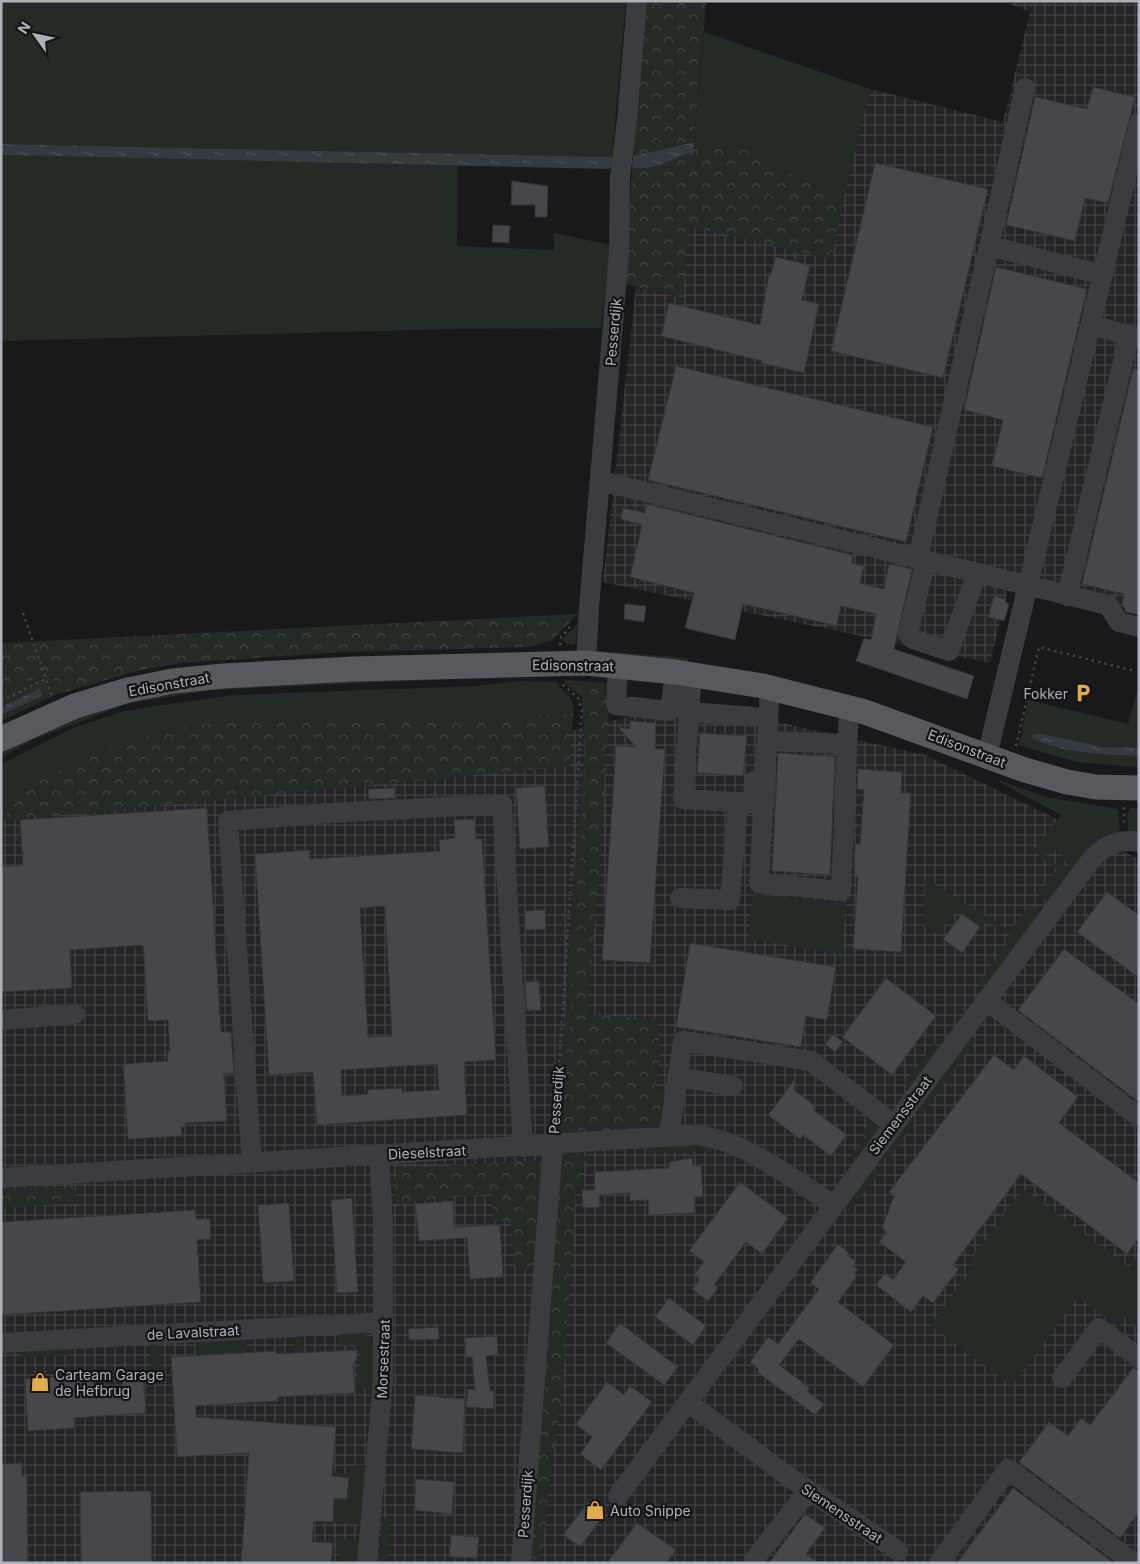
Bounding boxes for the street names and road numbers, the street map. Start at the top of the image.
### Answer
street label: Pesserdijk [602,297,624,367]
street label: Edisonstraat [532,656,615,674]
street label: Edisonstraat [127,668,211,699]
street label: Edisonstraat [926,725,1009,771]
street label: Pesserdijk [545,1065,567,1135]
street label: Siemensstraat [865,1072,935,1158]
street label: Dieselstraat [388,1141,467,1163]
street label: Morsestraat [373,1319,393,1399]
street label: de Lavalstraat [146,1321,240,1343]
street label: Pesserdijk [514,1469,536,1539]
street label: Siemensstraat [798,1480,886,1547]

